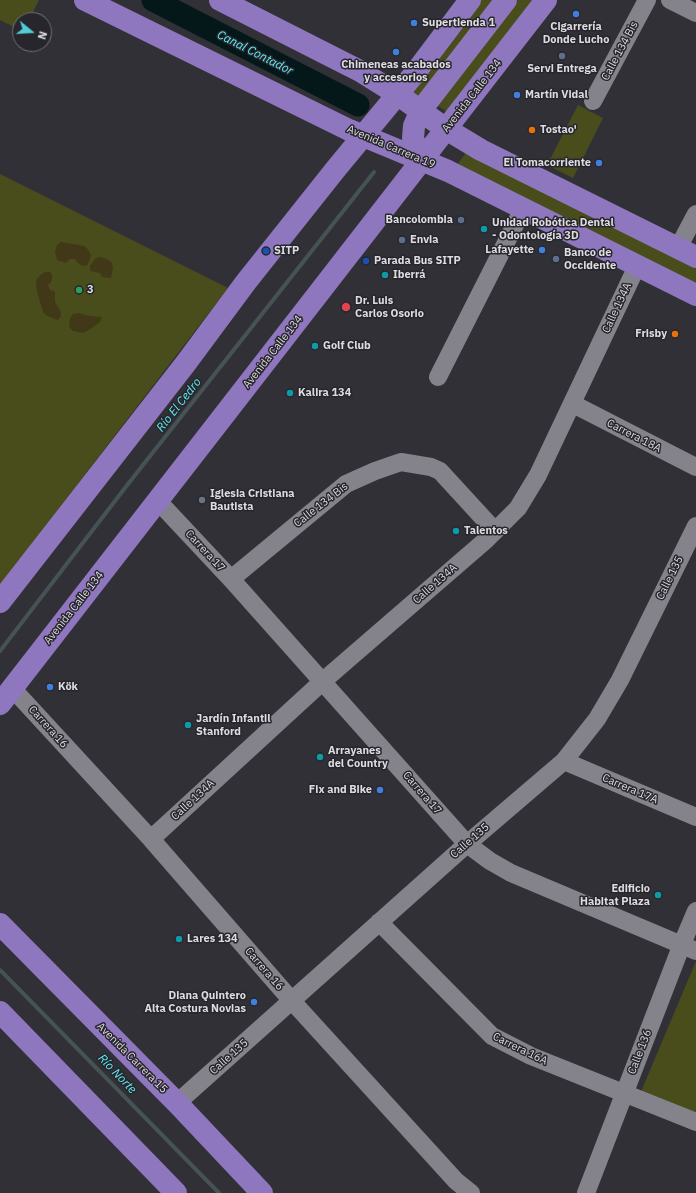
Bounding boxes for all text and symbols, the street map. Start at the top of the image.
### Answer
marker: Cigarrería Donde Lucho [571,9,581,19]
north arrow [12,12,52,52]
place label: Supertienda 1 [422,16,495,30]
marker: Supertienda 1 [409,18,419,28]
street label: Calle 134 Bis [599,19,641,83]
place label: Cigarrería Donde Lucho [543,20,609,46]
water label: Canal Contador [215,28,295,78]
text: N [35,29,50,41]
marker: Chimeneas acabados y accesorios [391,47,401,57]
marker: Servi Entrega [557,51,567,61]
street label: Avenida Calle 134 [439,57,505,135]
place label: Chimeneas acabados y accesorios [341,58,451,84]
place label: Servi Entrega [527,62,597,76]
place label: Martín Vidal [525,88,588,102]
marker: Martín Vidal [512,90,522,100]
street label: Avenida Carrera 19 [345,122,437,172]
place label: Tostao' [540,123,577,137]
marker: Tostao' [527,125,537,135]
place label: El Tomacorriente [503,156,591,170]
marker: El Tomacorriente [594,158,604,168]
place label: Bancolombia [386,213,453,227]
marker: Bancolombia [456,215,466,225]
place label: Unidad Robótica Dental - Odontología 3D [492,216,614,242]
marker: Unidad Robótica Dental - Odontología 3D [479,224,489,234]
place label: Envia [410,233,438,247]
marker: Envia [397,235,407,245]
place label: Lafayette [485,243,534,257]
place label: SITP [274,244,299,258]
marker: Lafayette [537,245,547,255]
marker: SITP [261,246,271,256]
place label: Banco de Occidente [564,246,616,272]
place label: Parada Bus SITP [374,254,461,268]
marker: Banco de Occidente [551,254,561,264]
marker: Parada Bus SITP [361,256,371,266]
place label: Iberrá [393,268,426,282]
marker: Iberrá [380,270,390,280]
street label: Calle 134A [600,281,634,335]
place label: 3 [87,283,94,297]
marker: 3 [74,285,84,295]
place label: Dr. Luis Carlos Osorio [355,294,424,320]
marker: Dr. Luis Carlos Osorio [340,301,352,313]
street label: Avenida Calle 134 [240,313,306,391]
place label: Frisby [635,327,667,341]
marker: Frisby [670,329,680,339]
place label: Golf Club [323,339,371,353]
marker: Golf Club [310,341,320,351]
water label: Río El Cedro [154,375,204,435]
place label: Kalira 134 [298,386,351,400]
marker: Kalira 134 [285,388,295,398]
street label: Carrera 18A [605,417,663,455]
street label: Calle 134 Bis [291,480,351,530]
place label: Iglesia Cristiana Bautista [210,487,295,513]
marker: Iglesia Cristiana Bautista [197,495,207,505]
place label: Talentos [464,524,508,538]
marker: Talentos [451,526,461,536]
street label: Carrera 17 [182,527,228,575]
street label: Calle 135 [654,554,686,602]
street label: Calle 134A [410,561,460,607]
street label: Avenida Calle 134 [41,569,107,647]
place label: Kök [58,680,78,694]
marker: Kök [45,682,55,692]
street label: Carrera 16 [26,703,70,751]
place label: Jardín Infantil Stanford [196,712,271,738]
marker: Jardín Infantil Stanford [183,720,193,730]
place label: Arrayanes del Country [328,744,388,770]
marker: Arrayanes del Country [315,752,325,762]
street label: Carrera 17 [400,769,444,817]
street label: Carrera 17A [600,771,660,807]
street label: Calle 134A [169,777,217,823]
place label: Fix and Bike [309,783,372,797]
marker: Fix and Bike [375,785,385,795]
street label: Calle 135 [448,821,492,861]
place label: Edificio Habitat Plaza [580,882,650,908]
marker: Edificio Habitat Plaza [653,890,663,900]
place label: Lares 134 [187,932,238,946]
marker: Lares 134 [174,934,184,944]
street label: Carrera 16 [242,945,286,993]
place label: Diana Quintero Alta Costura Novias [144,989,246,1015]
marker: Diana Quintero Alta Costura Novias [249,997,259,1007]
street label: Avenida Carrera 15 [94,1020,170,1096]
street label: Calle 136 [625,1028,655,1076]
street label: Carrera 16A [490,1030,550,1068]
street label: Calle 135 [207,1036,251,1078]
water label: Río Norte [95,1051,139,1097]

